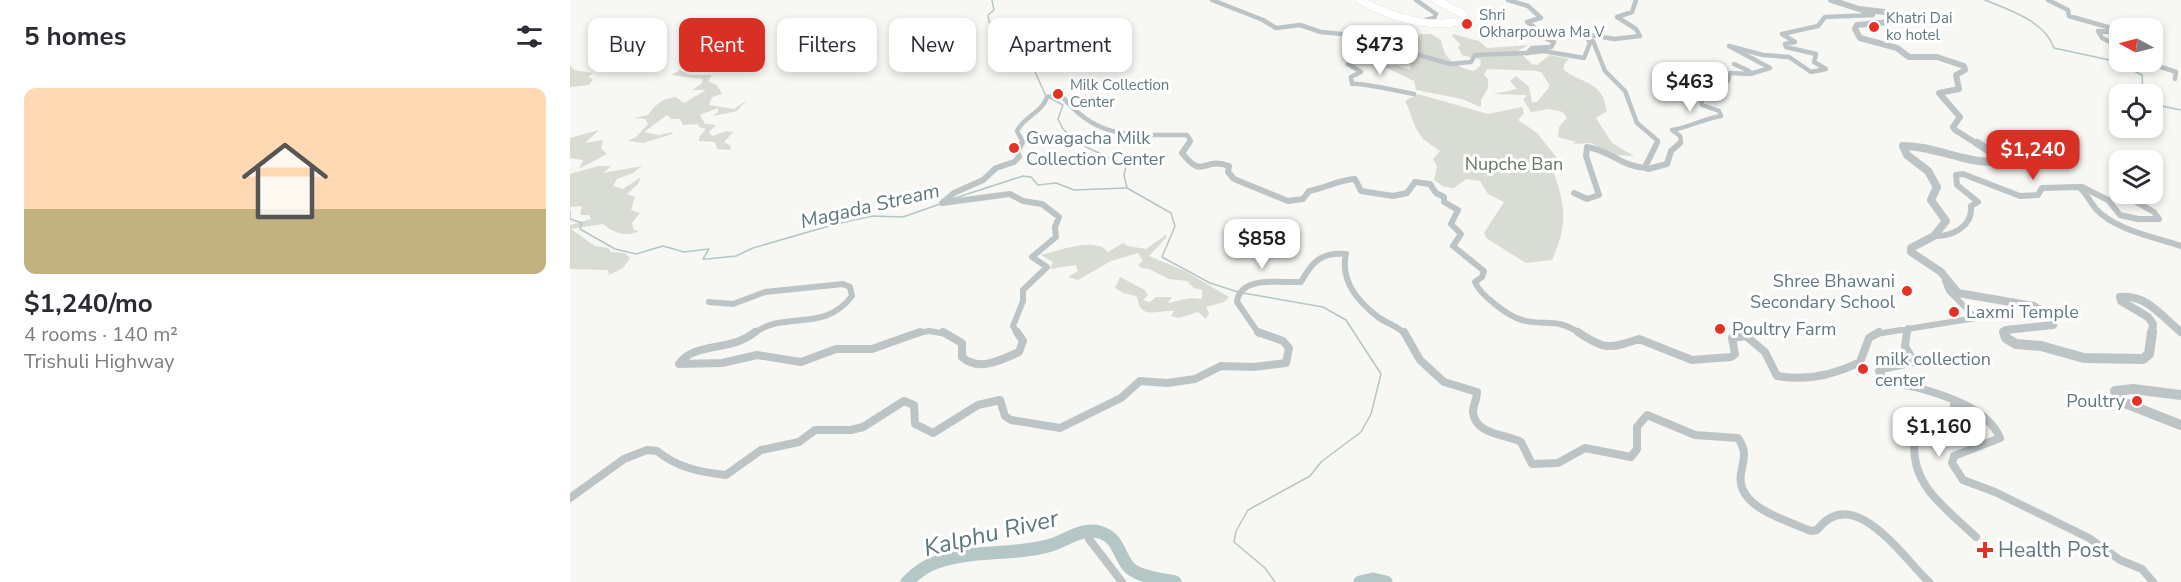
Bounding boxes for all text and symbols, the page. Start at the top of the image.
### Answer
place label: Shri Okharpouwa Ma V [1479,5,1605,42]
place label: Khatri Dai ko hotel [1886,8,1952,45]
marker: Shri Okharpouwa Ma V [1460,17,1474,31]
chip: Buy [588,18,667,72]
chip: Rent [679,18,765,72]
chip: Filters [777,18,877,72]
chip: New [889,18,976,72]
chip: Apartment [988,18,1132,72]
north arrow [2109,18,2163,72]
map controls [2109,18,2163,204]
text: 5 homes [24,19,126,54]
icon: filters [513,20,546,53]
marker: Khatri Dai ko hotel [1867,20,1881,34]
pin: $473 [1344,25,1416,76]
text: $473 [1356,31,1404,58]
pin: $463 [1654,62,1726,113]
text: $463 [1666,68,1714,95]
place label: Milk Collection Center [1070,75,1169,112]
button: locate [2109,84,2163,138]
marker: Milk Collection Center [1051,87,1065,101]
place label: Gwagacha Milk Collection Center [1026,126,1165,171]
icon: home [231,127,339,235]
pin: $1,240 [1984,130,2082,181]
text: $1,240 [2001,136,2065,163]
marker: Gwagacha Milk Collection Center [1007,141,1021,155]
button: layers [2109,150,2163,204]
park label: Nupche Ban [1465,152,1563,176]
water label: Magada Stream [798,177,942,235]
pin: $858 [1226,219,1298,270]
text: $858 [1238,225,1286,252]
place label: Shree Bhawani Secondary School [1750,269,1896,314]
marker: Shree Bhawani Secondary School [1900,284,1914,298]
text: $1,240/mo [24,286,153,321]
place label: Laxmi Temple [1966,300,2079,324]
marker: Laxmi Temple [1947,305,1961,319]
place label: Poultry Farm [1732,317,1836,341]
text: 4 rooms · 140 m² [24,321,178,348]
marker: Poultry Farm [1713,322,1727,336]
place label: milk collection center [1875,347,1991,392]
text: Trishuli Highway [24,348,174,375]
marker: milk collection center [1856,362,1870,376]
place label: Poultry [2066,389,2126,413]
marker: Poultry [2130,394,2144,408]
pin: $1,160 [1890,407,1988,458]
text: $1,160 [1907,413,1971,440]
water label: Kalphu River [921,502,1063,564]
place label: Health Post [1998,536,2109,564]
marker: Health Post [1976,541,1994,559]

